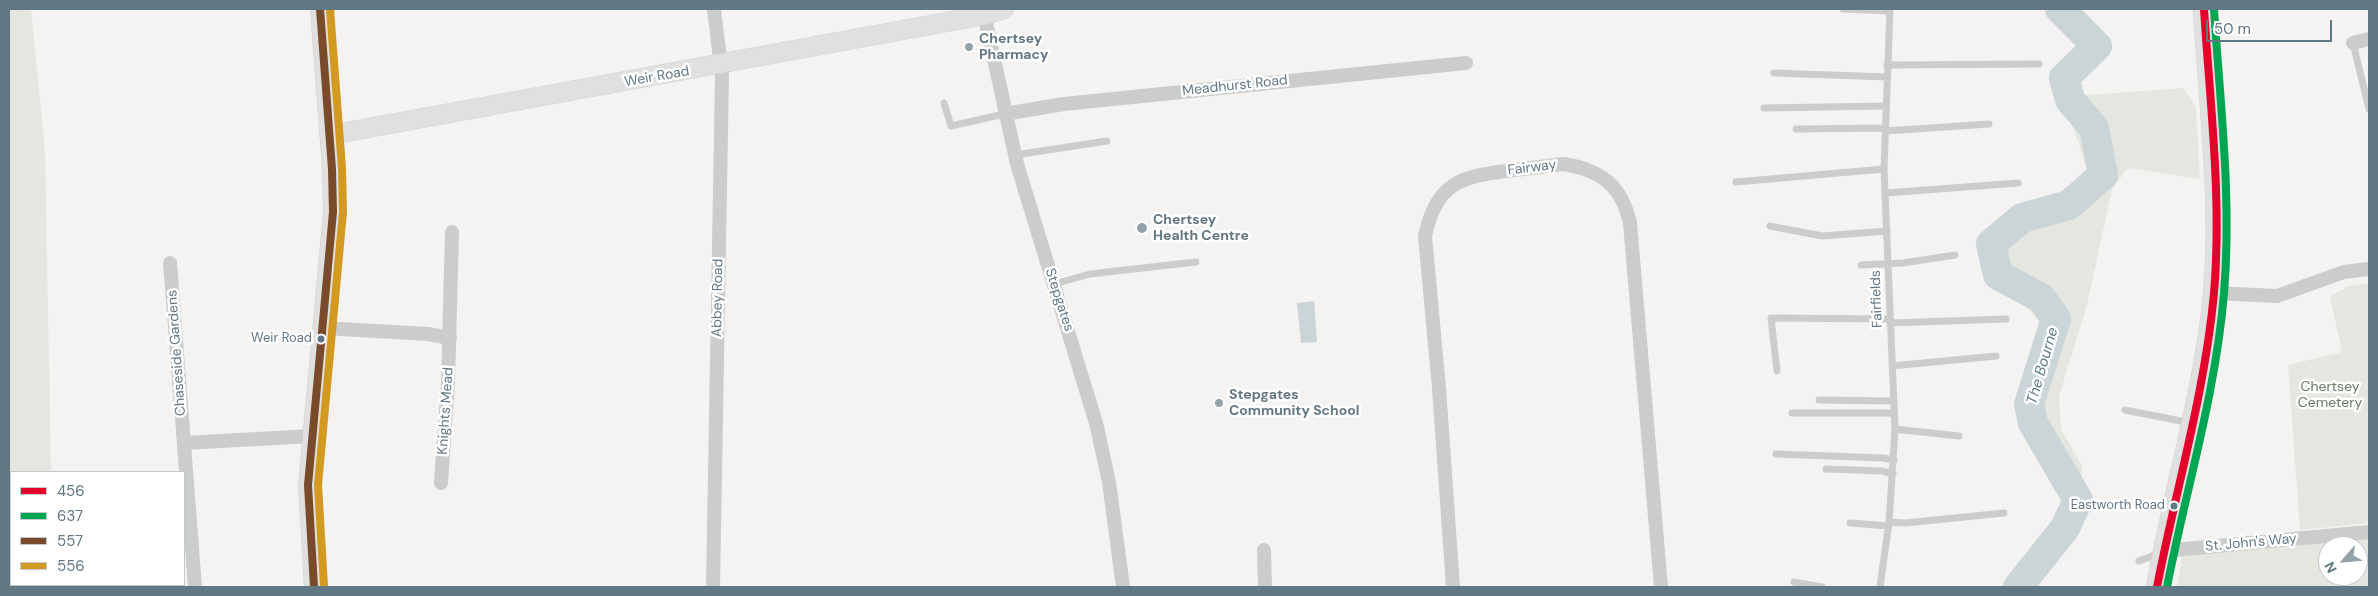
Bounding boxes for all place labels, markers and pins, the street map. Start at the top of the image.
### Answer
place label: Chertsey Pharmacy [979,31,1049,64]
marker: Chertsey Pharmacy [963,41,975,53]
place label: Chertsey Health Centre [1153,212,1249,244]
marker: Chertsey Health Centre [1135,221,1149,235]
place label: Weir Road [251,331,312,347]
marker: Weir Road [316,334,326,344]
place label: Stepgates Community School [1229,387,1360,420]
marker: Stepgates Community School [1213,397,1225,409]
place label: Eastworth Road [2071,498,2165,514]
marker: Eastworth Road [2169,501,2179,511]

